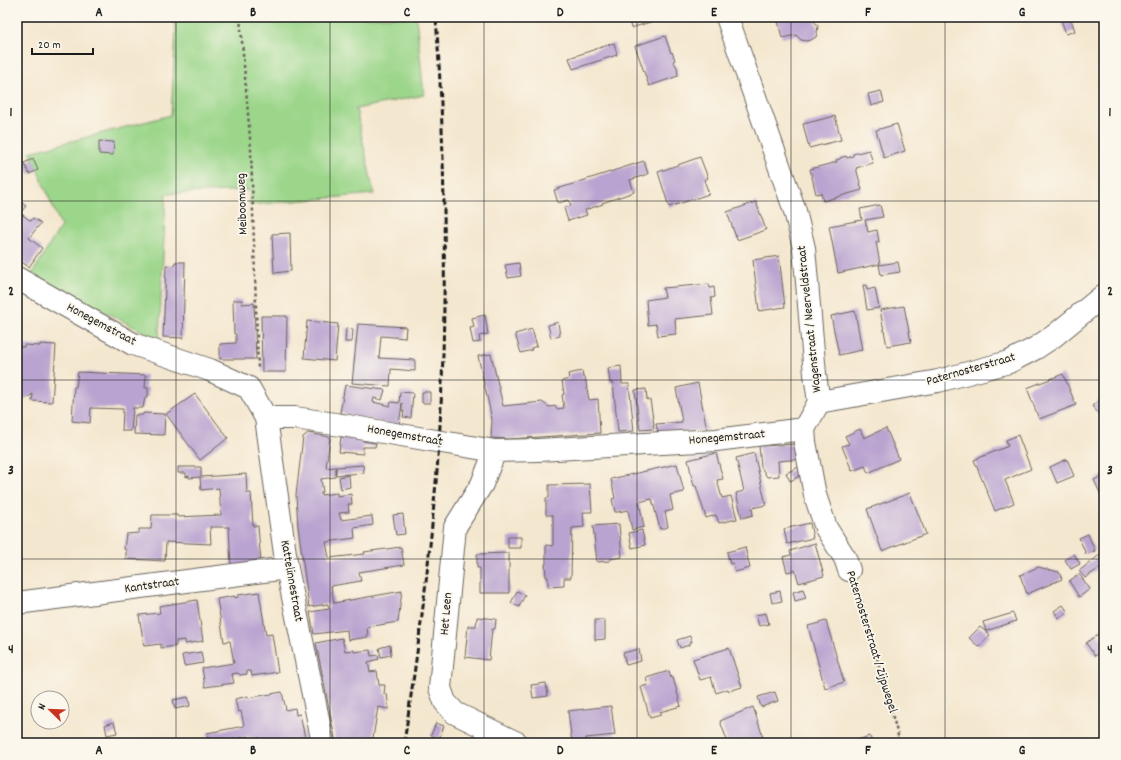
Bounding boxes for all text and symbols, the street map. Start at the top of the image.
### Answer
text: A [95,4,103,23]
text: B [250,4,256,23]
text: C [404,4,411,23]
text: D [557,4,564,23]
text: E [711,4,718,23]
text: F [865,4,871,23]
text: G [1019,4,1026,23]
scale bar [32,30,93,56]
text: 20 m [38,37,61,54]
text: 1 [10,104,13,123]
text: 1 [1109,104,1112,123]
street label: Meiboomweg [232,173,254,235]
street label: Wagenstraat / Neerveldstraat [793,244,827,394]
text: 2 [8,283,14,302]
text: 2 [1107,283,1113,302]
street label: Honegemstraat [63,299,139,351]
street label: Paternosterstraat [924,348,1018,392]
street label: Honegemstraat [366,420,445,452]
street label: Honegemstraat [688,425,766,451]
text: 3 [8,462,14,481]
text: 3 [1107,462,1113,481]
street label: Kattelinnestraat [274,539,308,624]
street label: Paternosterstraat / Zijpwegel [840,569,902,715]
street label: Kantstraat [123,573,181,599]
street label: Het Leen [436,592,458,636]
text: 4 [8,641,14,660]
text: 4 [1107,641,1113,660]
north arrow [30,690,70,730]
text: N [34,701,51,713]
text: A [95,742,103,760]
text: B [250,742,256,760]
text: C [404,742,411,760]
text: D [557,742,564,760]
text: E [711,742,718,760]
text: F [865,742,871,760]
text: G [1019,742,1026,760]

